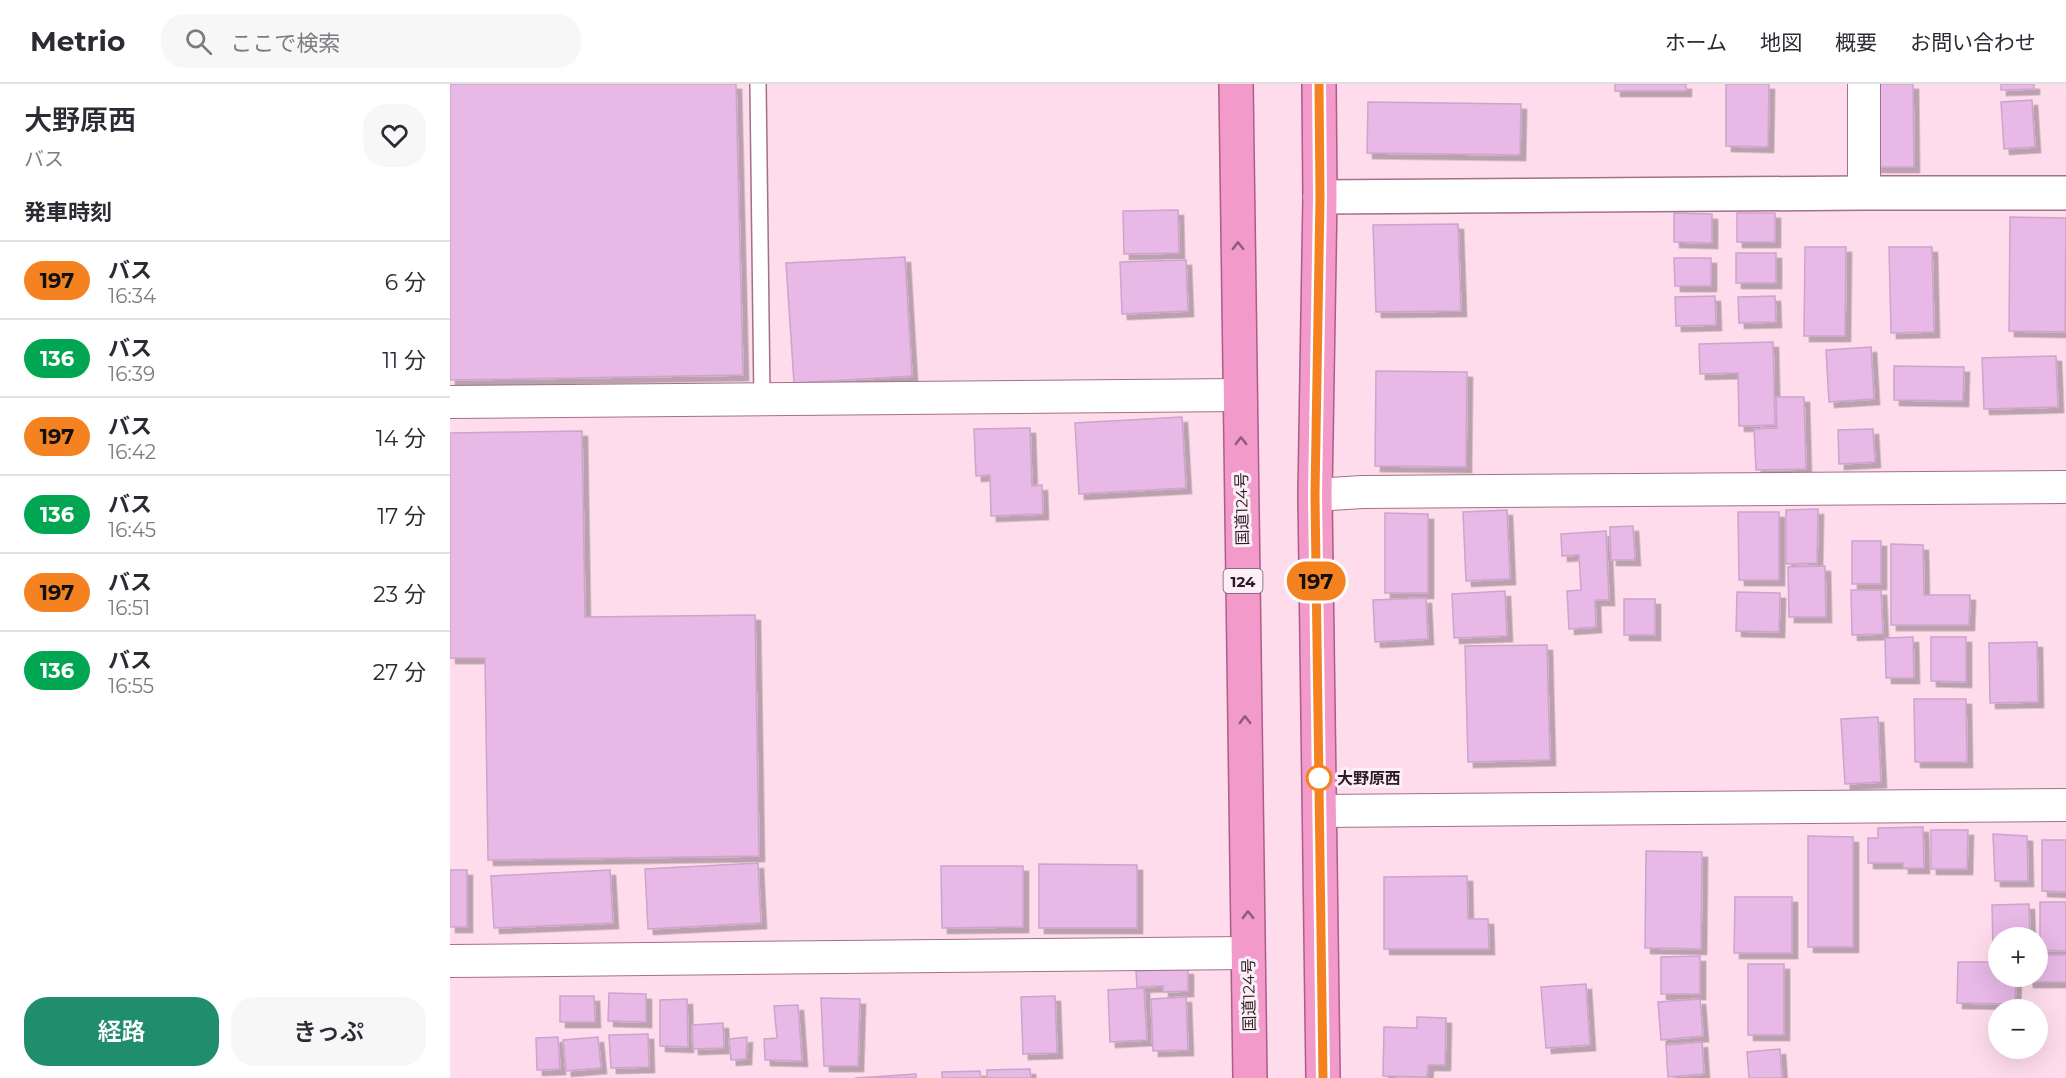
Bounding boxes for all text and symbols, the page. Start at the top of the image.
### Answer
search box [161,14,581,68]
text: Metrio [30,24,125,58]
icon: search [182,25,215,58]
text: ここで検索 [230,30,340,57]
text: ホーム [1665,30,1727,55]
text: 地図 [1760,30,1802,55]
text: 概要 [1835,30,1877,55]
text: お問い合わせ [1910,30,2036,55]
text: 大野原西 [24,103,136,137]
button: heart [363,104,426,167]
text: バス [24,147,64,171]
text: 発車時刻 [24,199,112,226]
one-way arrow [1232,241,1244,250]
text: バス [108,257,152,284]
text: 197 [40,268,74,293]
text: 6 分 [385,269,426,296]
text: 16:34 [108,284,156,308]
text: バス [108,335,152,362]
text: 136 [40,346,74,371]
text: 11 分 [382,347,426,374]
text: 16:39 [108,362,155,386]
text: バス [108,413,152,440]
text: 197 [40,424,74,449]
text: 14 分 [376,425,426,452]
one-way arrow [1235,436,1247,445]
text: 16:42 [108,440,156,464]
street label: 国道124号 [1232,472,1252,546]
text: バス [108,491,152,518]
text: 136 [40,502,74,527]
text: 17 分 [377,503,426,530]
text: 16:45 [108,518,156,542]
line badge: 197 [1282,562,1350,600]
text: バス [108,569,152,596]
road number: 124 [1224,569,1262,593]
text: 197 [1299,569,1333,594]
text: 197 [40,580,74,605]
text: 23 分 [373,581,426,608]
text: 16:51 [108,596,150,620]
text: バス [108,647,152,674]
text: 136 [40,658,74,683]
text: 27 分 [373,659,426,686]
text: 16:55 [108,674,154,698]
one-way arrow [1239,715,1251,724]
marker: 大野原西 [1306,765,1332,791]
place label: 大野原西 [1337,769,1401,788]
one-way arrow [1242,910,1254,919]
map controls [1988,927,2048,1059]
button: + [1988,927,2048,987]
street label: 国道124号 [1239,958,1259,1032]
button: 経路 [24,997,219,1066]
button: きっぷ [231,997,426,1066]
button: − [1988,999,2048,1059]

